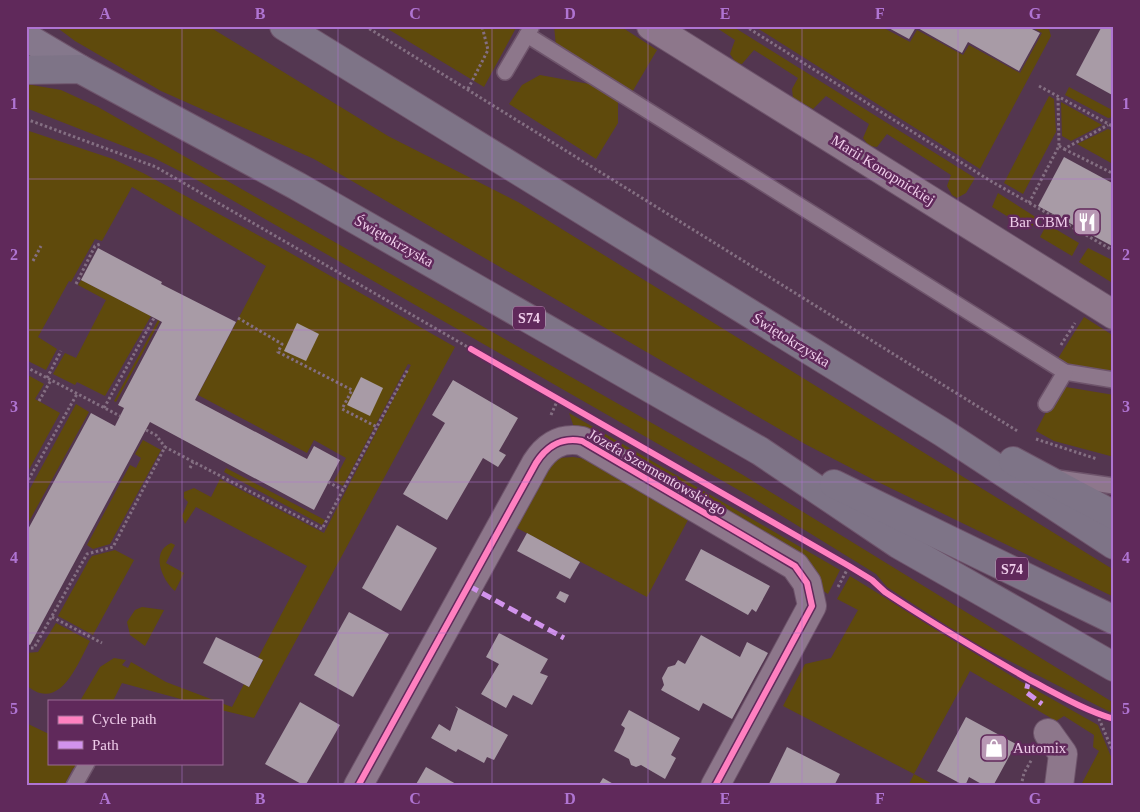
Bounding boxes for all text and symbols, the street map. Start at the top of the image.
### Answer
text: A [99,5,111,22]
text: B [255,5,266,22]
text: C [409,5,421,22]
text: D [564,5,576,22]
text: E [720,5,730,22]
text: F [875,5,885,22]
text: G [1029,5,1042,22]
text: 1 [10,95,18,112]
text: 1 [1122,95,1130,112]
street label: Marii Konopnickiej [828,132,938,208]
restaurant icon: Bar CBM [1072,207,1102,237]
street label: Świętokrzyska [352,212,437,270]
place label: Bar CBM [1009,214,1068,230]
text: 2 [10,246,18,263]
text: 2 [1122,246,1130,263]
road number: S74 [513,306,545,330]
street label: Świętokrzyska [749,310,833,370]
text: 3 [10,398,18,415]
text: 3 [1122,398,1130,415]
street label: Józefa Szermentowskiego [585,426,729,518]
text: 4 [10,549,18,566]
text: 4 [1122,549,1130,566]
road number: S74 [996,558,1028,580]
text: 5 [10,700,18,717]
legend [48,700,222,764]
text: 5 [1122,700,1130,717]
text: Cycle path [92,711,157,727]
shop icon: Automix [979,733,1009,763]
text: Path [92,737,119,753]
place label: Automix [1013,740,1067,756]
text: A [99,790,111,807]
text: B [255,790,266,807]
text: C [409,790,421,807]
text: D [564,790,576,807]
text: E [720,790,730,807]
text: F [875,790,885,807]
text: G [1029,790,1042,807]

